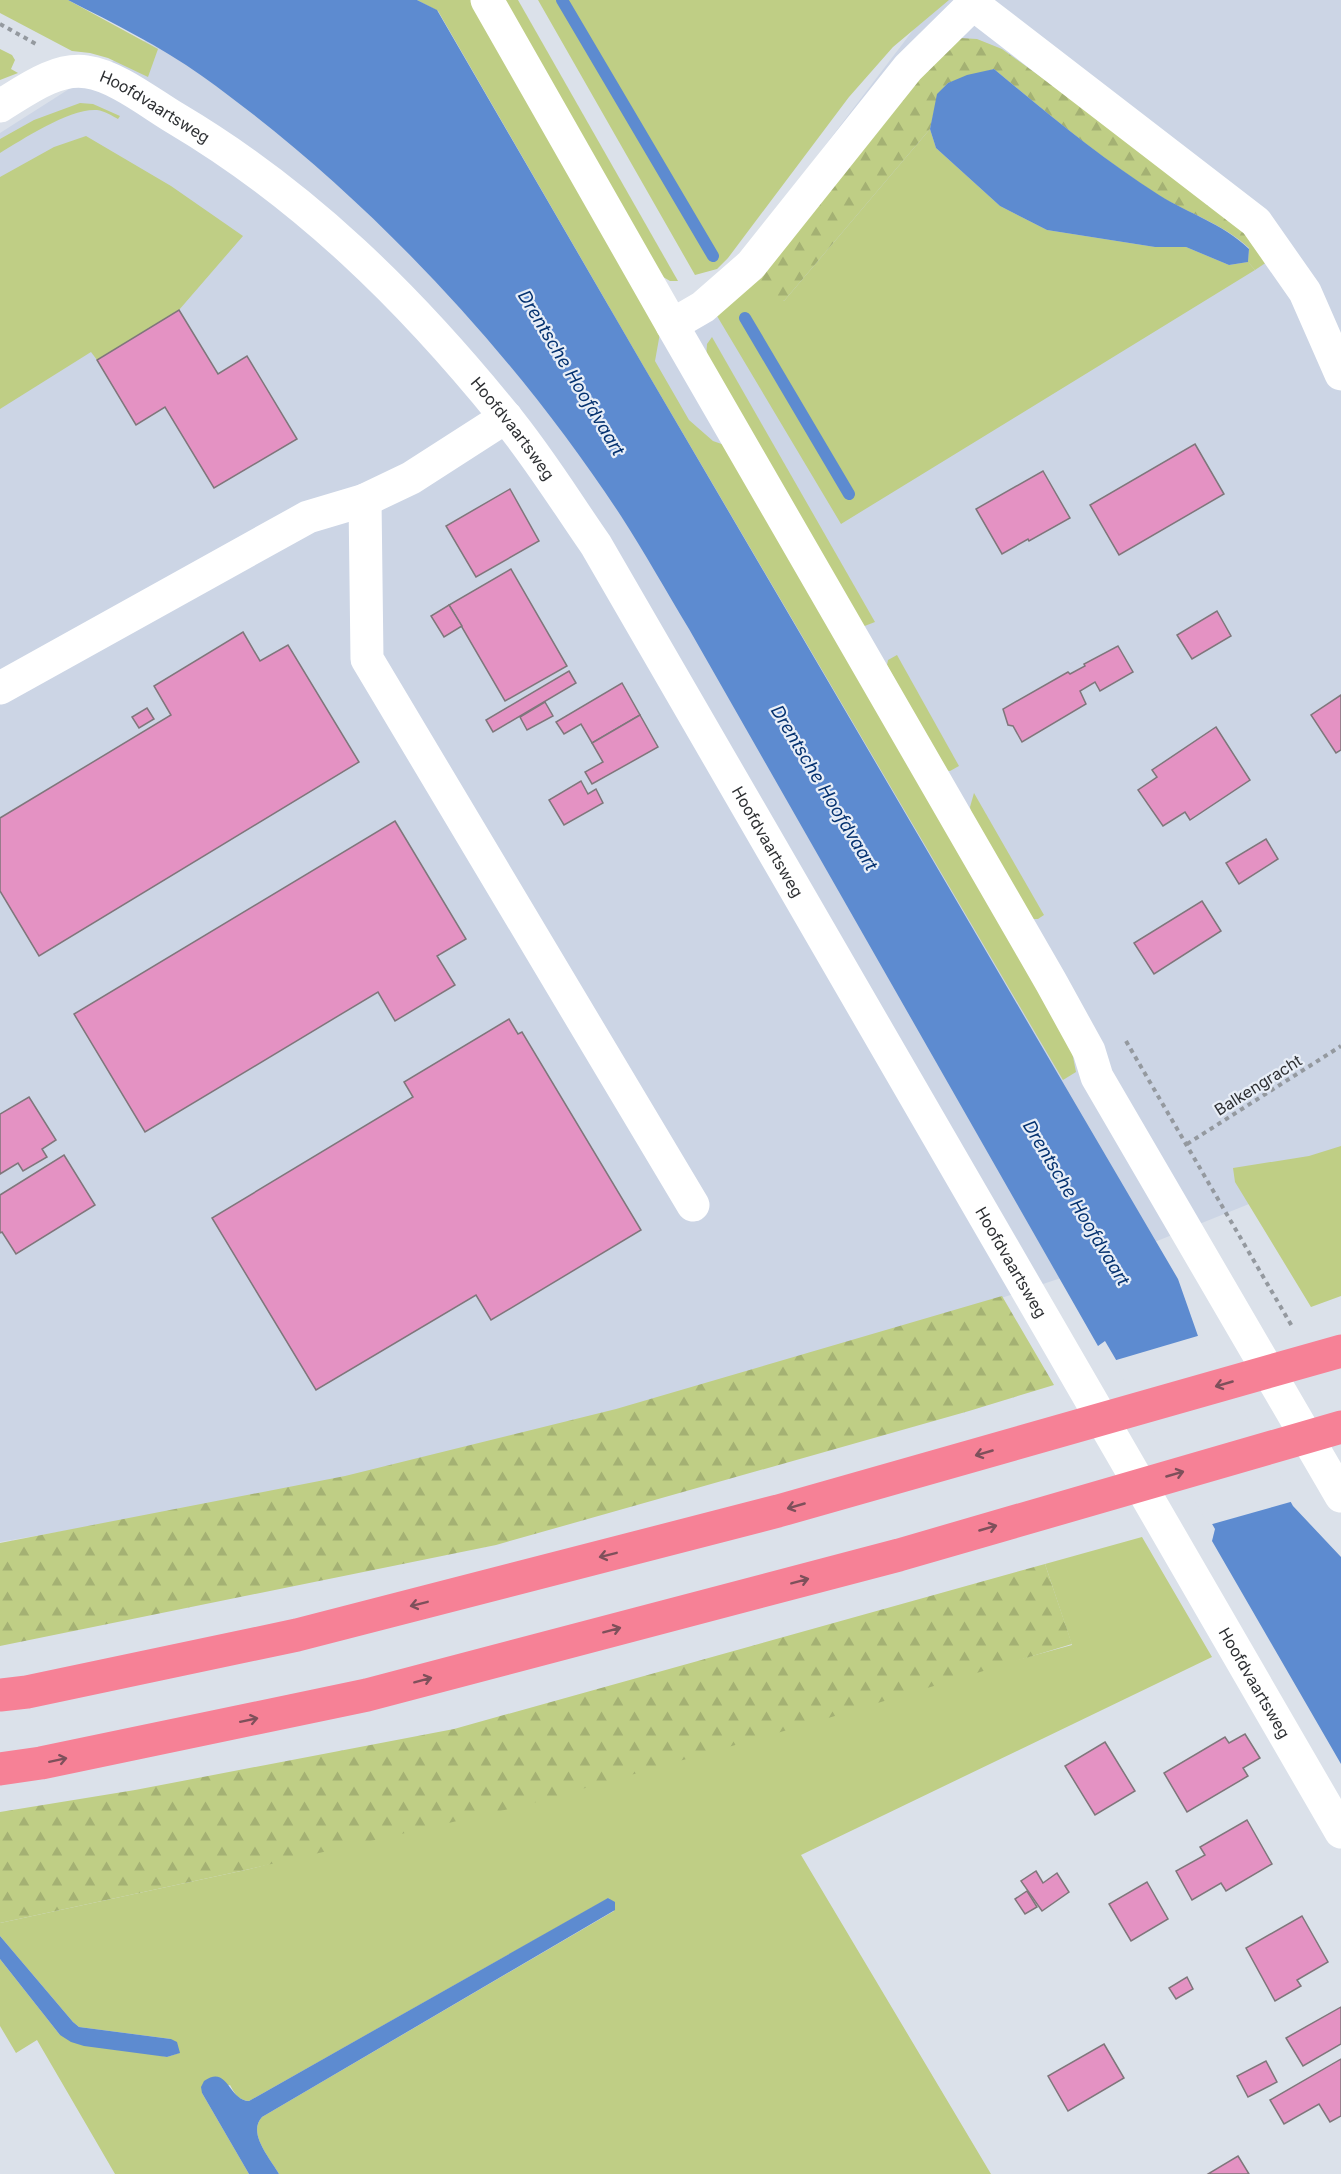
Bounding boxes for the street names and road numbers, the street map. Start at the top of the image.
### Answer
street label: Hoofdvaartsweg [97,66,214,147]
street label: Hoofdvaartsweg [467,373,559,484]
street label: Hoofdvaartsweg [728,782,808,901]
street label: Balkengracht [1211,1050,1305,1120]
street label: Hoofdvaartsweg [971,1203,1051,1321]
street label: Hoofdvaartsweg [1215,1624,1295,1742]

